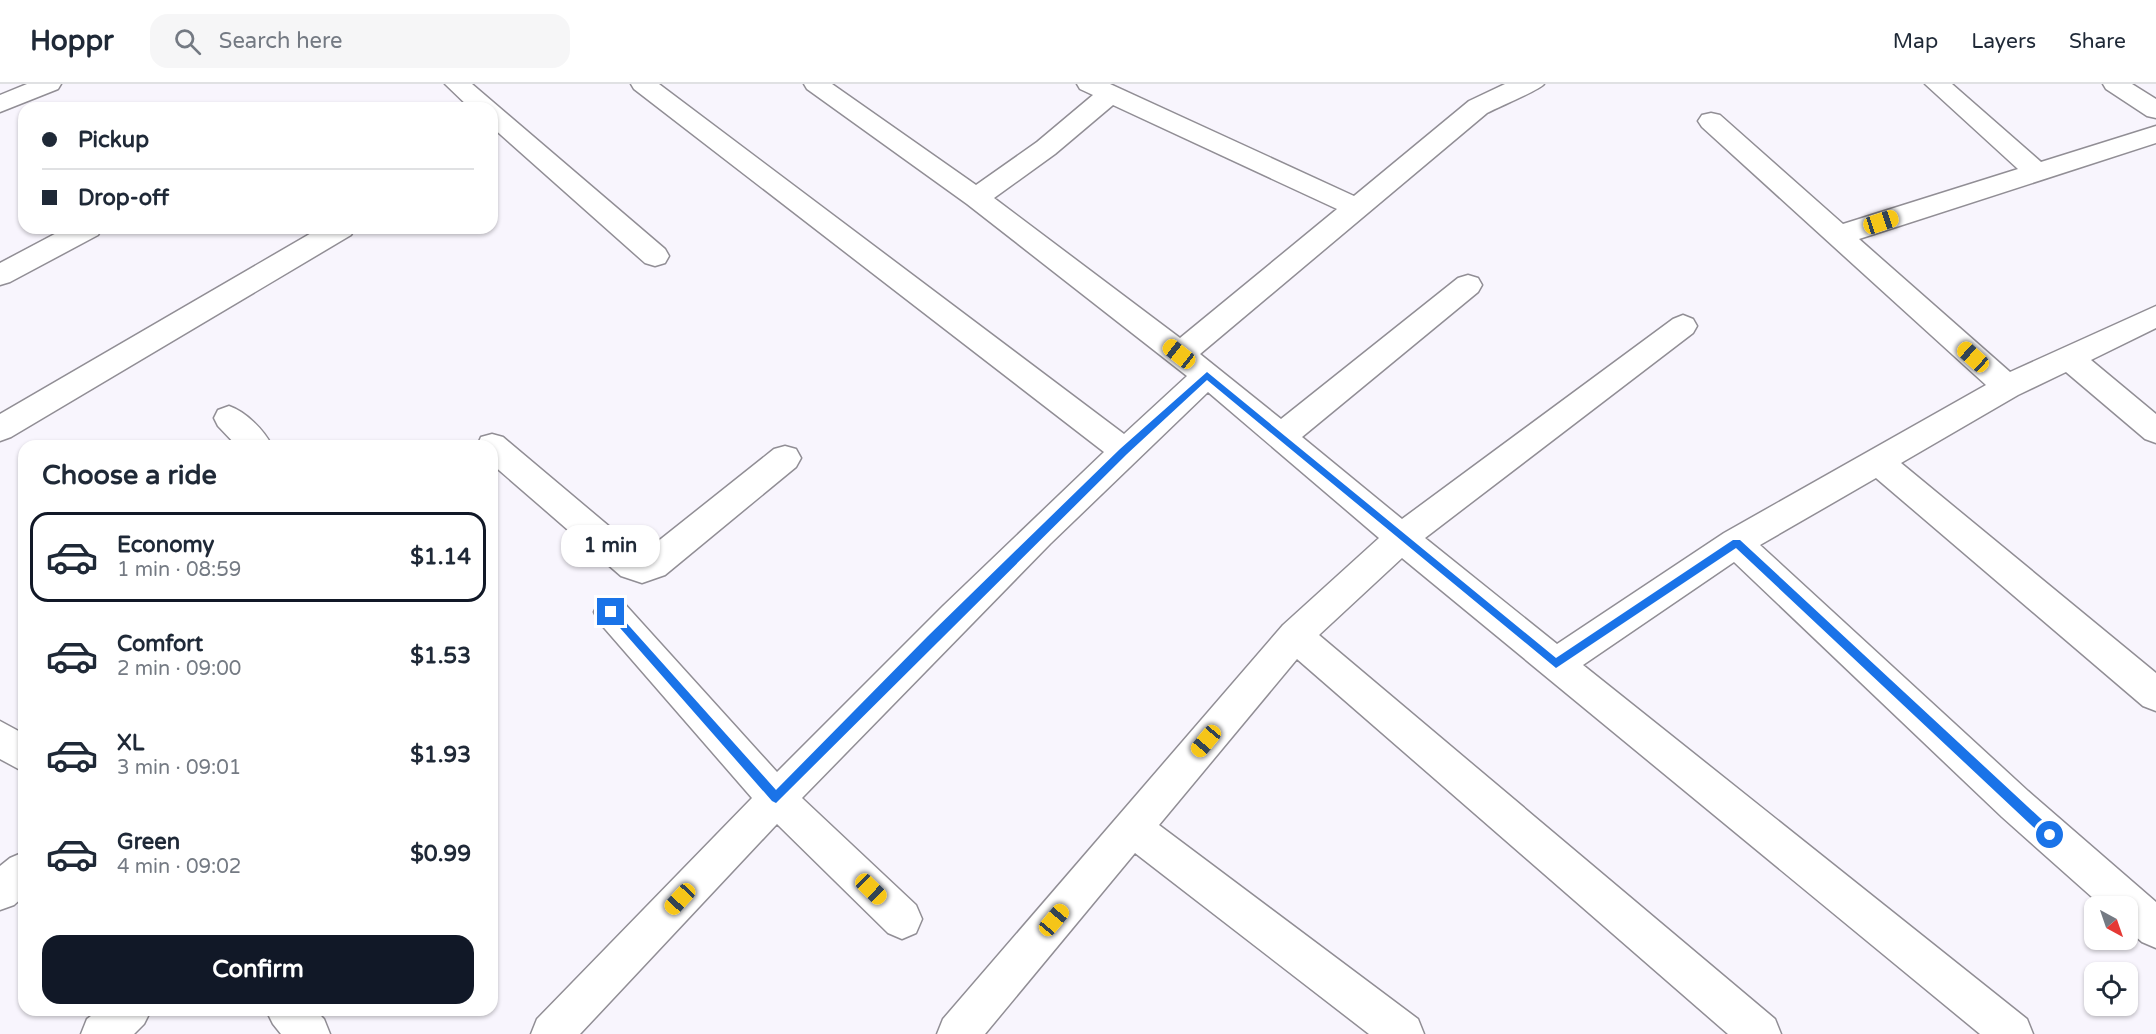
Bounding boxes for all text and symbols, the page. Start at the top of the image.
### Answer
search box [150,14,570,68]
text: Hoppr [30,24,114,58]
icon: search [171,25,204,58]
text: Search here [219,28,343,54]
text: Map [1893,29,1938,54]
text: Layers [1971,29,2036,54]
text: Share [2069,29,2126,54]
text: Pickup [78,127,149,153]
text: Drop-off [78,185,169,211]
car [1861,208,1901,236]
car [1159,336,1199,372]
car [1954,338,1992,376]
text: Choose a ride [42,459,217,492]
callout: 1 min [562,525,660,567]
icon: car [45,530,99,584]
text: Economy [117,532,214,558]
text: 1 min [584,534,637,558]
text: $1.14 [410,544,471,570]
text: 1 min · 08:59 [117,558,241,582]
route end [597,598,624,625]
icon: car [45,629,99,683]
text: Comfort [117,631,203,657]
text: $1.53 [410,643,471,669]
text: 2 min · 09:00 [117,657,241,681]
car [1188,721,1224,761]
icon: car [45,728,99,782]
text: XL [117,730,144,756]
text: $1.93 [410,742,471,768]
text: 3 min · 09:01 [117,756,241,780]
route start [2036,821,2063,848]
icon: car [45,827,99,881]
text: Green [117,829,180,855]
text: $0.99 [410,841,471,867]
text: 4 min · 09:02 [117,855,241,879]
car [852,870,890,908]
car [661,880,699,918]
north arrow [2084,896,2138,950]
map controls [2084,896,2138,1016]
car [1036,900,1072,940]
button: Confirm [42,935,474,1004]
button: locate [2084,962,2138,1016]

